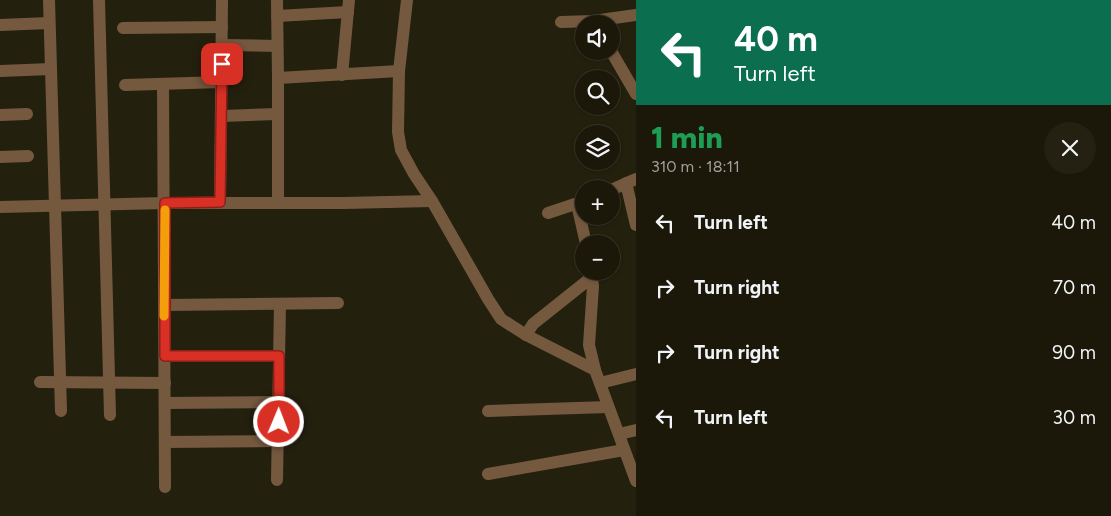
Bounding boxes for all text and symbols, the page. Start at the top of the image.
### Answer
map controls [575,15,620,280]
button: sound [575,15,620,60]
text: 40 m [734,18,818,60]
icon: left [651,20,716,85]
pin [201,43,243,85]
icon: arrive [208,50,236,78]
text: Turn left [734,60,816,87]
button: search [575,70,620,115]
text: 1 min [651,119,723,156]
button: close [1044,122,1096,174]
button: layers [575,125,620,170]
text: 310 m · 18:11 [651,157,740,176]
button: + [575,180,620,225]
icon: left [651,209,679,237]
text: Turn left [694,211,768,234]
text: 40 m [1051,211,1096,234]
button: − [575,235,620,280]
icon: right [651,274,679,302]
text: Turn right [694,276,780,299]
text: 70 m [1053,276,1096,299]
icon: right [651,339,679,367]
text: Turn right [694,341,780,364]
text: 90 m [1052,341,1096,364]
position arrow [252,395,304,447]
icon: left [651,404,679,432]
text: Turn left [694,406,768,429]
text: 30 m [1053,406,1096,429]

